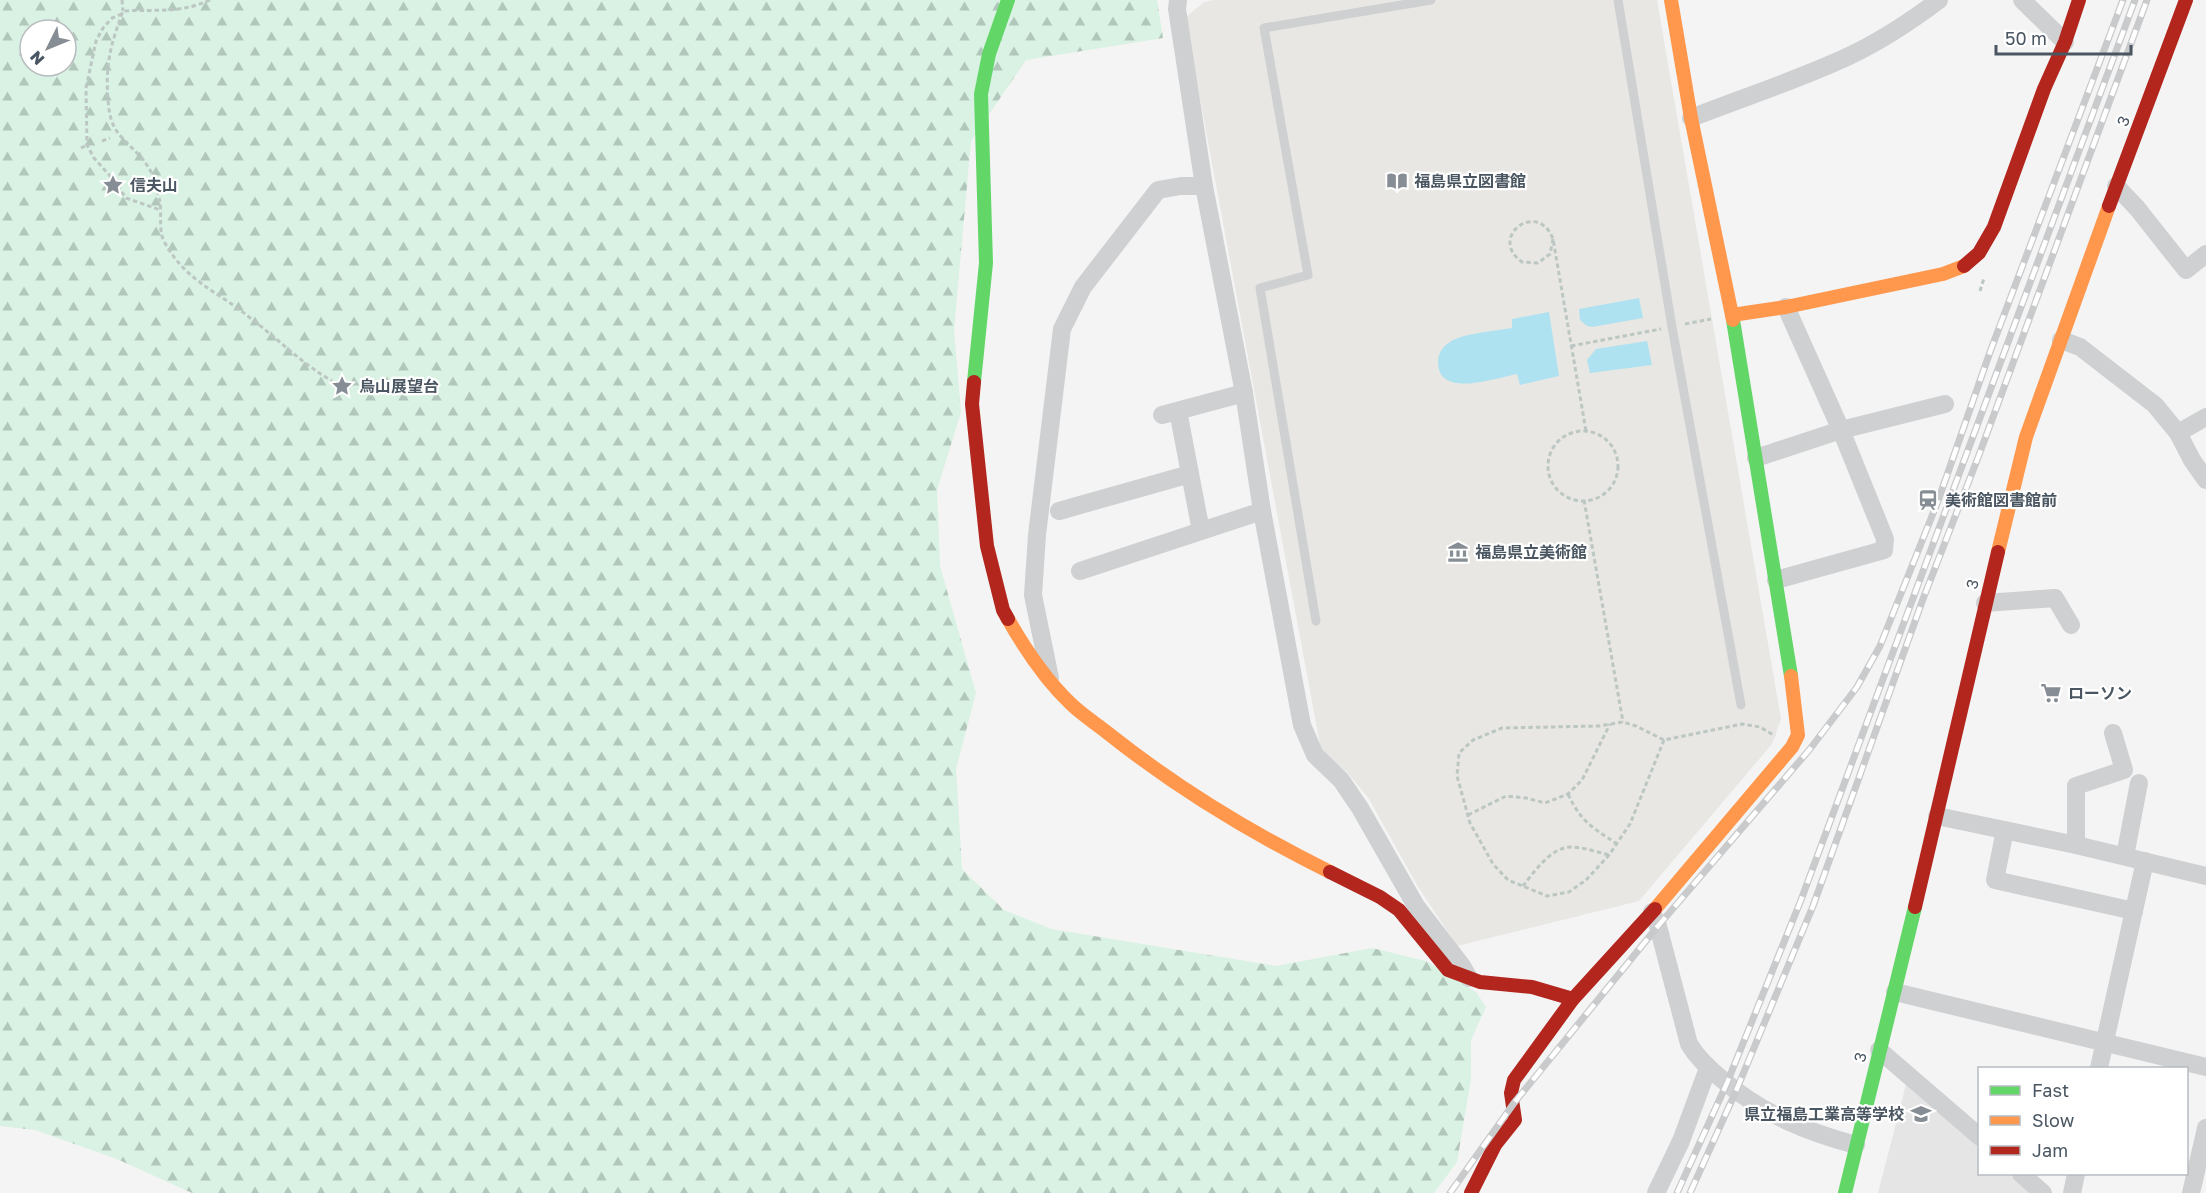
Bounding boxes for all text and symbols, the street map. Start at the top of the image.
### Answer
north arrow [18,18,78,78]
scale bar [1996,18,2131,56]
text: 50 m [2005,27,2047,49]
text: N [26,47,48,70]
street label: 3 [2112,113,2134,129]
library icon: 福島県立図書館 [1385,169,1409,193]
place label: 福島県立図書館 [1414,171,1526,191]
place icon: 信夫山 [101,173,125,197]
place label: 信夫山 [129,175,178,195]
place icon: 烏山展望台 [330,374,354,398]
place label: 烏山展望台 [359,376,439,396]
station icon: 美術館図書館前 [1916,488,1940,512]
place label: 美術館図書館前 [1945,490,2057,510]
museum icon: 福島県立美術館 [1446,540,1470,564]
place label: 福島県立美術館 [1475,542,1587,562]
street label: 3 [1961,577,1983,591]
supermarket icon: ローソン [2039,681,2063,705]
place label: ローソン [2068,683,2132,703]
street label: 3 [1849,1050,1871,1064]
legend [1978,1067,2188,1175]
text: Fast [2032,1079,2069,1101]
school or university icon: 県立福島工業高等学校 [1909,1102,1933,1126]
place label: 県立福島工業高等学校 [1744,1104,1904,1124]
text: Slow [2032,1109,2075,1131]
text: Jam [2032,1139,2068,1161]

